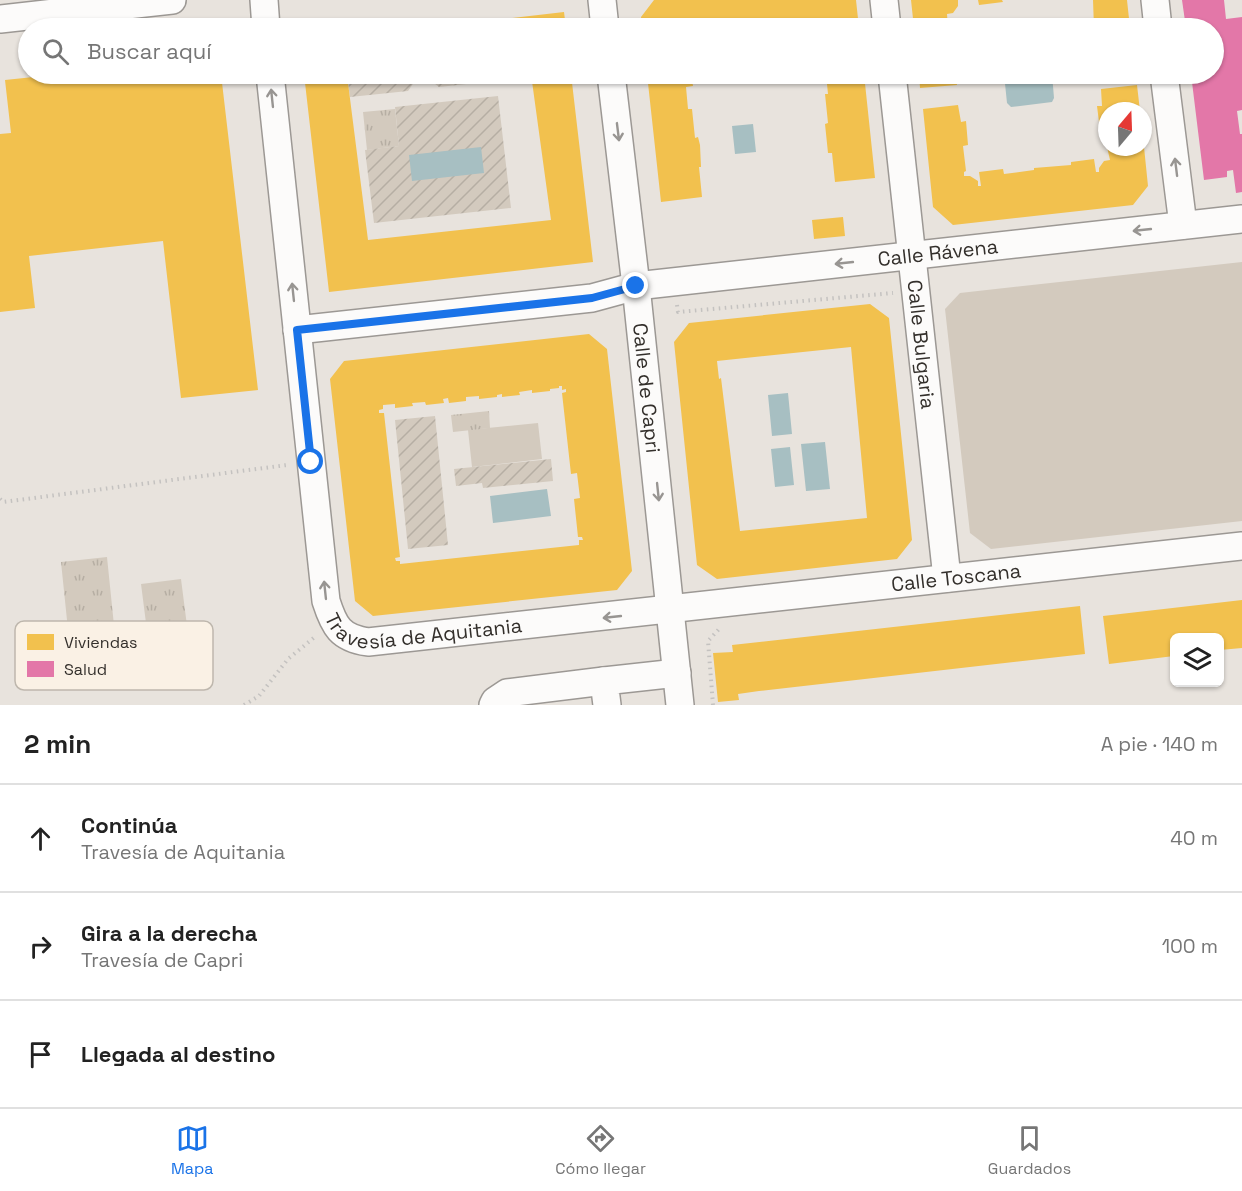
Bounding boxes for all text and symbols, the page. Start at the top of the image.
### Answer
search box [18,18,1224,84]
icon: search [39,35,72,68]
text: Buscar aquí [87,37,212,65]
one-way arrow [266,88,277,108]
north arrow [1098,102,1152,156]
one-way arrow [612,121,623,141]
one-way arrow [1170,158,1181,178]
one-way arrow [1133,225,1153,236]
street label: Calle Rávena [876,233,999,272]
one-way arrow [834,258,854,269]
route end [622,272,648,298]
street label: Calle Bulgaria [902,278,941,410]
one-way arrow [287,282,298,302]
street label: Calle de Capri [627,322,666,454]
route start [297,448,323,474]
one-way arrow [653,482,664,502]
street label: Calle Toscana [890,557,1022,597]
one-way arrow [319,581,330,601]
street label: Travesía de Aquitania [319,609,523,655]
one-way arrow [603,612,623,623]
legend [15,621,213,690]
text: Viviendas [64,632,138,653]
map controls [1170,633,1224,687]
button: layers [1170,633,1224,687]
text: Salud [64,659,107,680]
text: 2 min [24,727,91,761]
text: A pie · 140 m [1101,731,1218,757]
text: Continúa [81,811,177,839]
icon: ahead [24,822,57,855]
text: 40 m [1170,825,1218,851]
text: Travesía de Aquitania [81,839,285,865]
text: Gira a la derecha [81,919,258,947]
icon: right [24,930,57,963]
text: 100 m [1162,933,1218,959]
text: Travesía de Capri [81,947,243,973]
icon: arrive [24,1038,57,1071]
text: Llegada al destino [81,1040,275,1068]
tab: Mapa [171,1122,213,1179]
tab: Cómo llegar [555,1122,646,1179]
tab: Guardados [988,1122,1071,1179]

